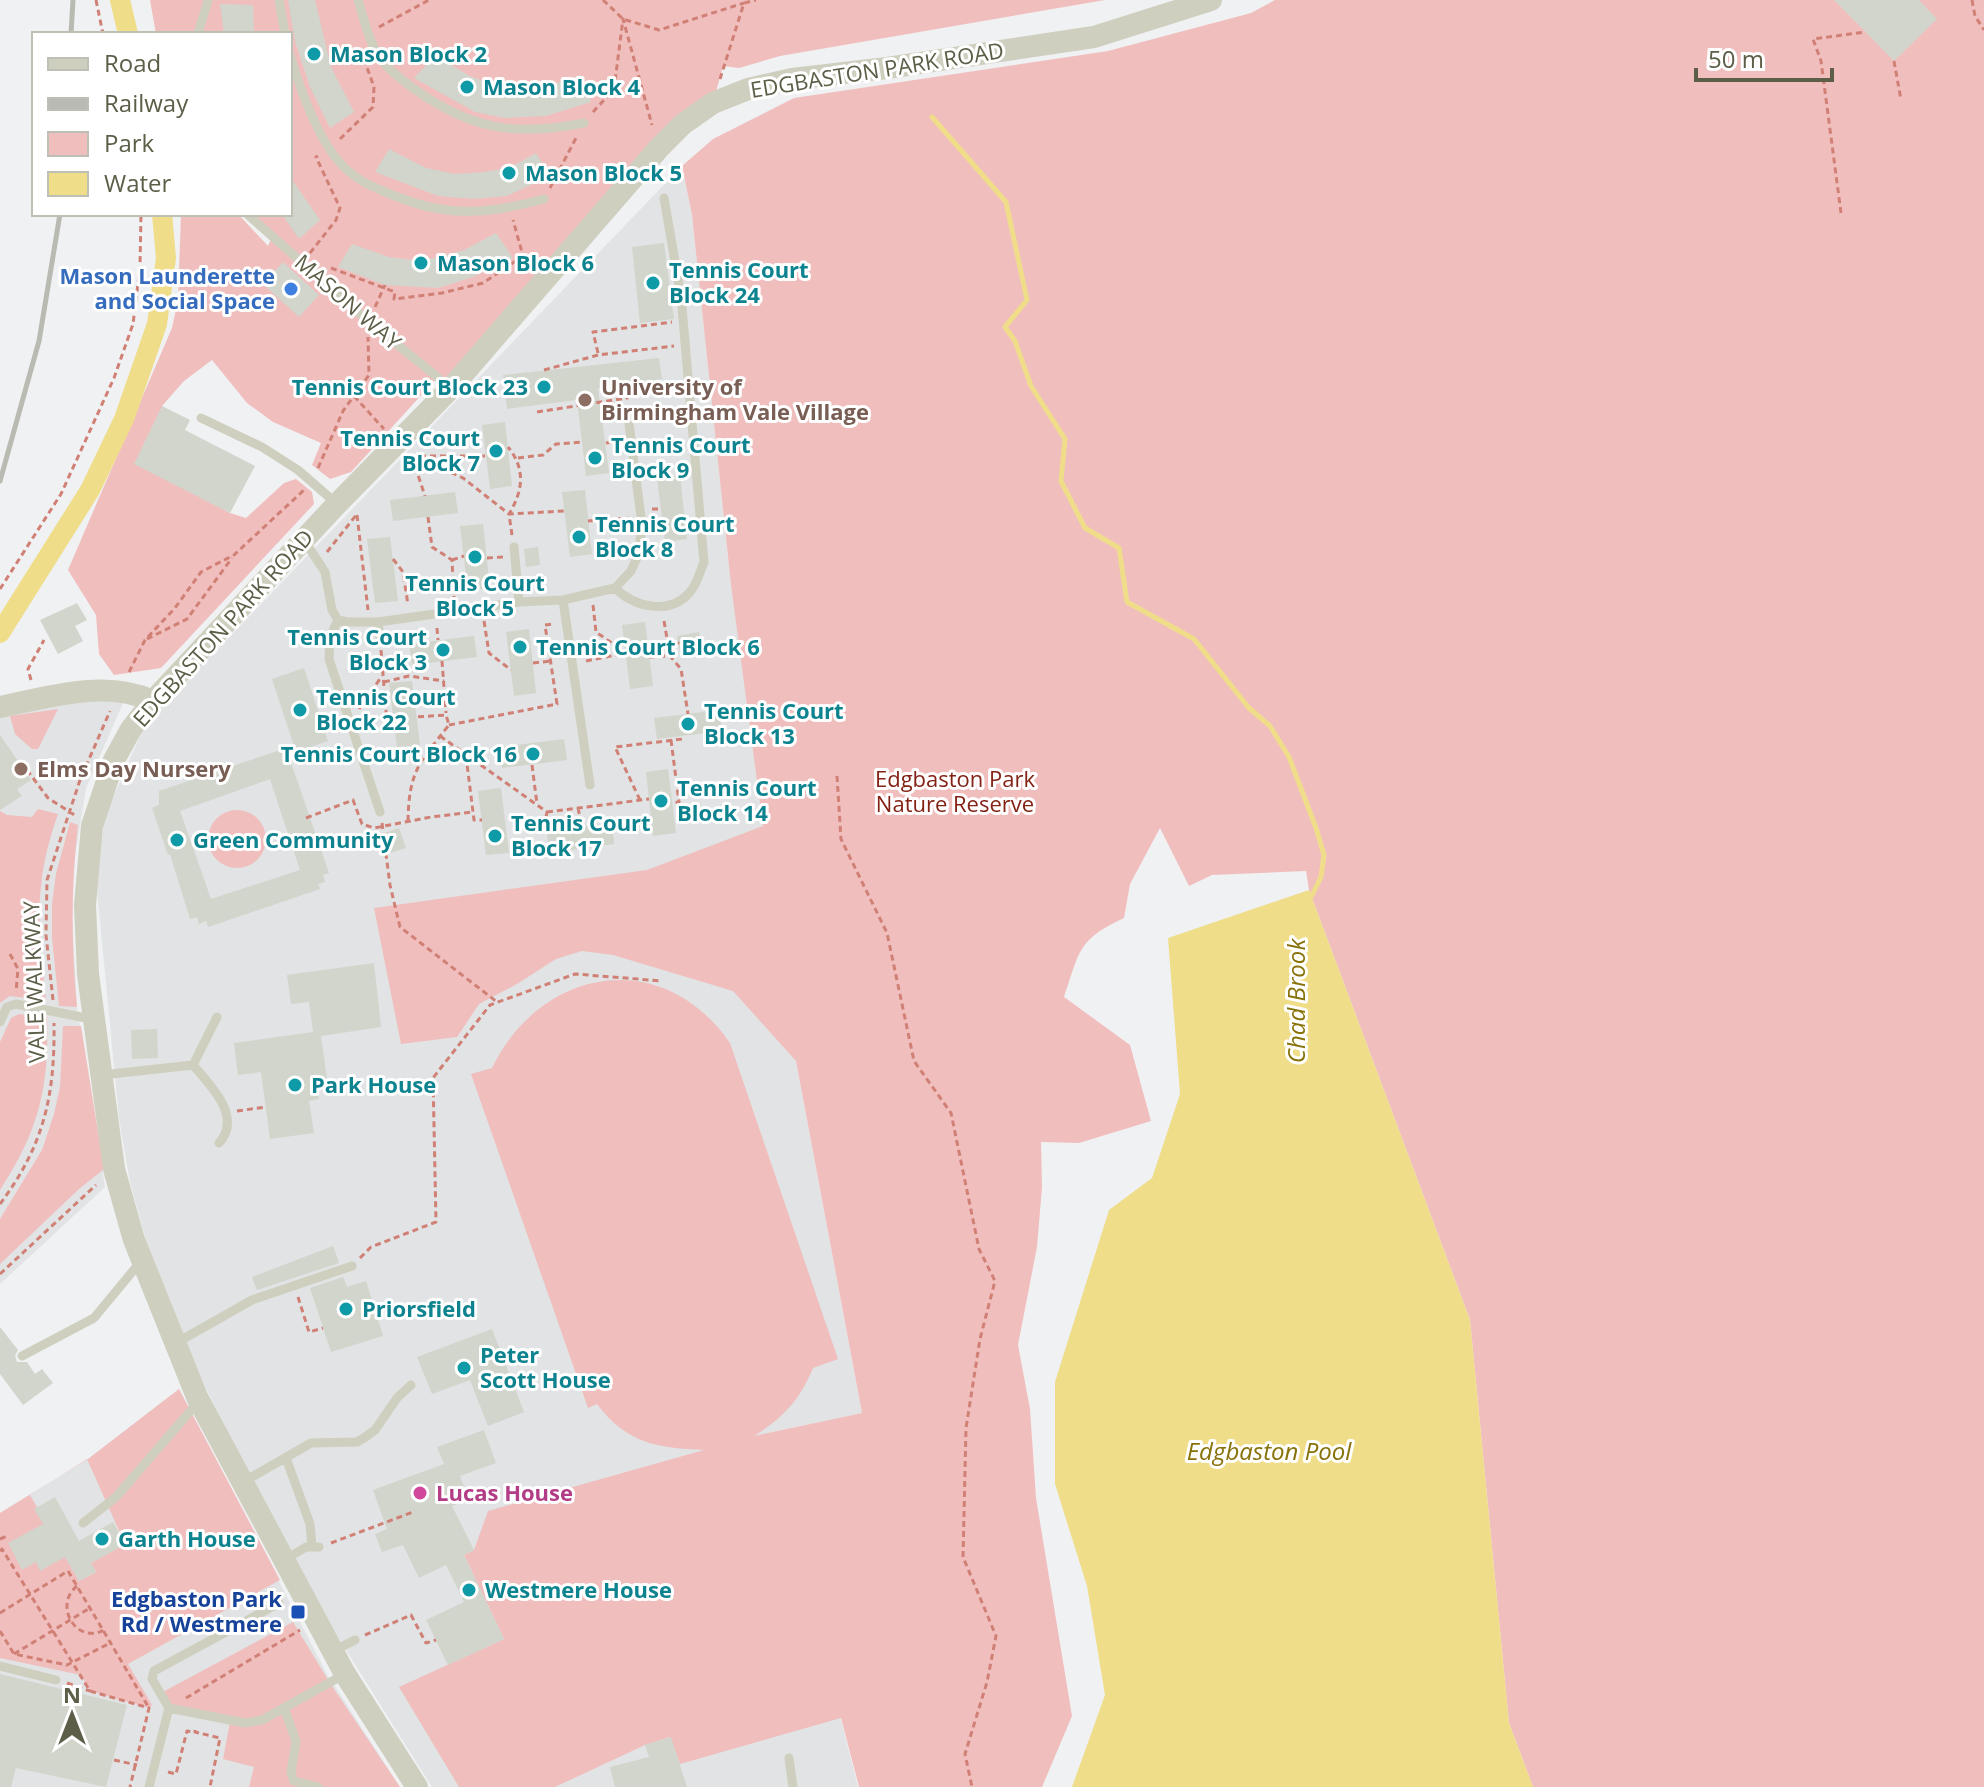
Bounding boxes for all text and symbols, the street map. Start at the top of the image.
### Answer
legend [32,32,292,216]
scale bar [1696,32,1832,82]
street label: EDGBASTON PARK ROAD [748,34,1006,104]
place label: Mason Block 2 [330,38,487,68]
text: 50 m [1708,42,1764,75]
marker: Mason Block 2 [305,45,323,63]
text: Road [104,46,161,79]
place label: Mason Block 4 [483,71,641,101]
marker: Mason Block 4 [458,78,476,96]
text: Railway [104,86,189,119]
text: Park [104,126,155,159]
place label: Mason Block 5 [525,157,682,187]
marker: Mason Block 5 [500,164,518,182]
text: Water [104,166,172,199]
street label: MASON WAY [289,247,409,356]
place label: Mason Block 6 [437,247,594,277]
marker: Mason Block 6 [412,254,430,272]
place label: Tennis Court Block 24 [669,254,809,309]
place label: Mason Launderette and Social Space [60,260,275,315]
marker: Tennis Court Block 24 [644,274,662,292]
marker: Mason Launderette and Social Space [282,280,300,298]
place label: Tennis Court Block 23 [292,371,528,401]
place label: University of Birmingham Vale Village [601,371,869,426]
marker: Tennis Court Block 23 [535,378,553,396]
marker: University of Birmingham Vale Village [576,391,594,409]
place label: Tennis Court Block 7 [340,422,480,477]
place label: Tennis Court Block 9 [611,429,751,484]
marker: Tennis Court Block 7 [487,442,505,460]
marker: Tennis Court Block 9 [586,449,604,467]
place label: Tennis Court Block 8 [595,508,735,563]
street label: EDGBASTON PARK ROAD [125,522,319,733]
marker: Tennis Court Block 8 [570,528,588,546]
marker: Tennis Court Block 5 [466,548,484,566]
place label: Tennis Court Block 5 [405,567,545,622]
place label: Tennis Court Block 3 [287,621,427,676]
place label: Tennis Court Block 6 [536,631,760,661]
marker: Tennis Court Block 6 [511,638,529,656]
marker: Tennis Court Block 3 [434,641,452,659]
place label: Tennis Court Block 22 [316,681,456,736]
place label: Tennis Court Block 13 [704,695,844,750]
marker: Tennis Court Block 22 [291,701,309,719]
marker: Tennis Court Block 13 [679,715,697,733]
place label: Tennis Court Block 16 [281,738,517,768]
marker: Tennis Court Block 16 [524,745,542,763]
place label: Elms Day Nursery [37,753,231,783]
marker: Elms Day Nursery [12,760,30,778]
park label: Edgbaston Park Nature Reserve [875,763,1035,818]
place label: Tennis Court Block 14 [677,772,817,827]
marker: Tennis Court Block 14 [652,792,670,810]
place label: Tennis Court Block 17 [511,807,651,862]
place label: Green Community [193,824,394,854]
marker: Tennis Court Block 17 [486,827,504,845]
marker: Green Community [168,831,186,849]
street label: VALE WALKWAY [15,900,51,1064]
water label: Chad Brook [1279,938,1312,1063]
place label: Park House [311,1069,436,1099]
marker: Park House [286,1076,304,1094]
place label: Priorsfield [362,1293,476,1323]
marker: Priorsfield [337,1300,355,1318]
place label: Peter Scott House [480,1339,611,1394]
marker: Peter Scott House [455,1359,473,1377]
water label: Edgbaston Pool [1187,1434,1352,1467]
place label: Lucas House [436,1477,573,1507]
marker: Lucas House [411,1484,429,1502]
place label: Garth House [118,1523,256,1553]
marker: Garth House [93,1530,111,1548]
place label: Westmere House [485,1574,672,1604]
marker: Westmere House [460,1581,478,1599]
place label: Edgbaston Park Rd / Westmere [111,1583,282,1638]
marker: Edgbaston Park Rd / Westmere [289,1603,307,1621]
north arrow [32,1675,112,1755]
text: N [63,1679,81,1709]

